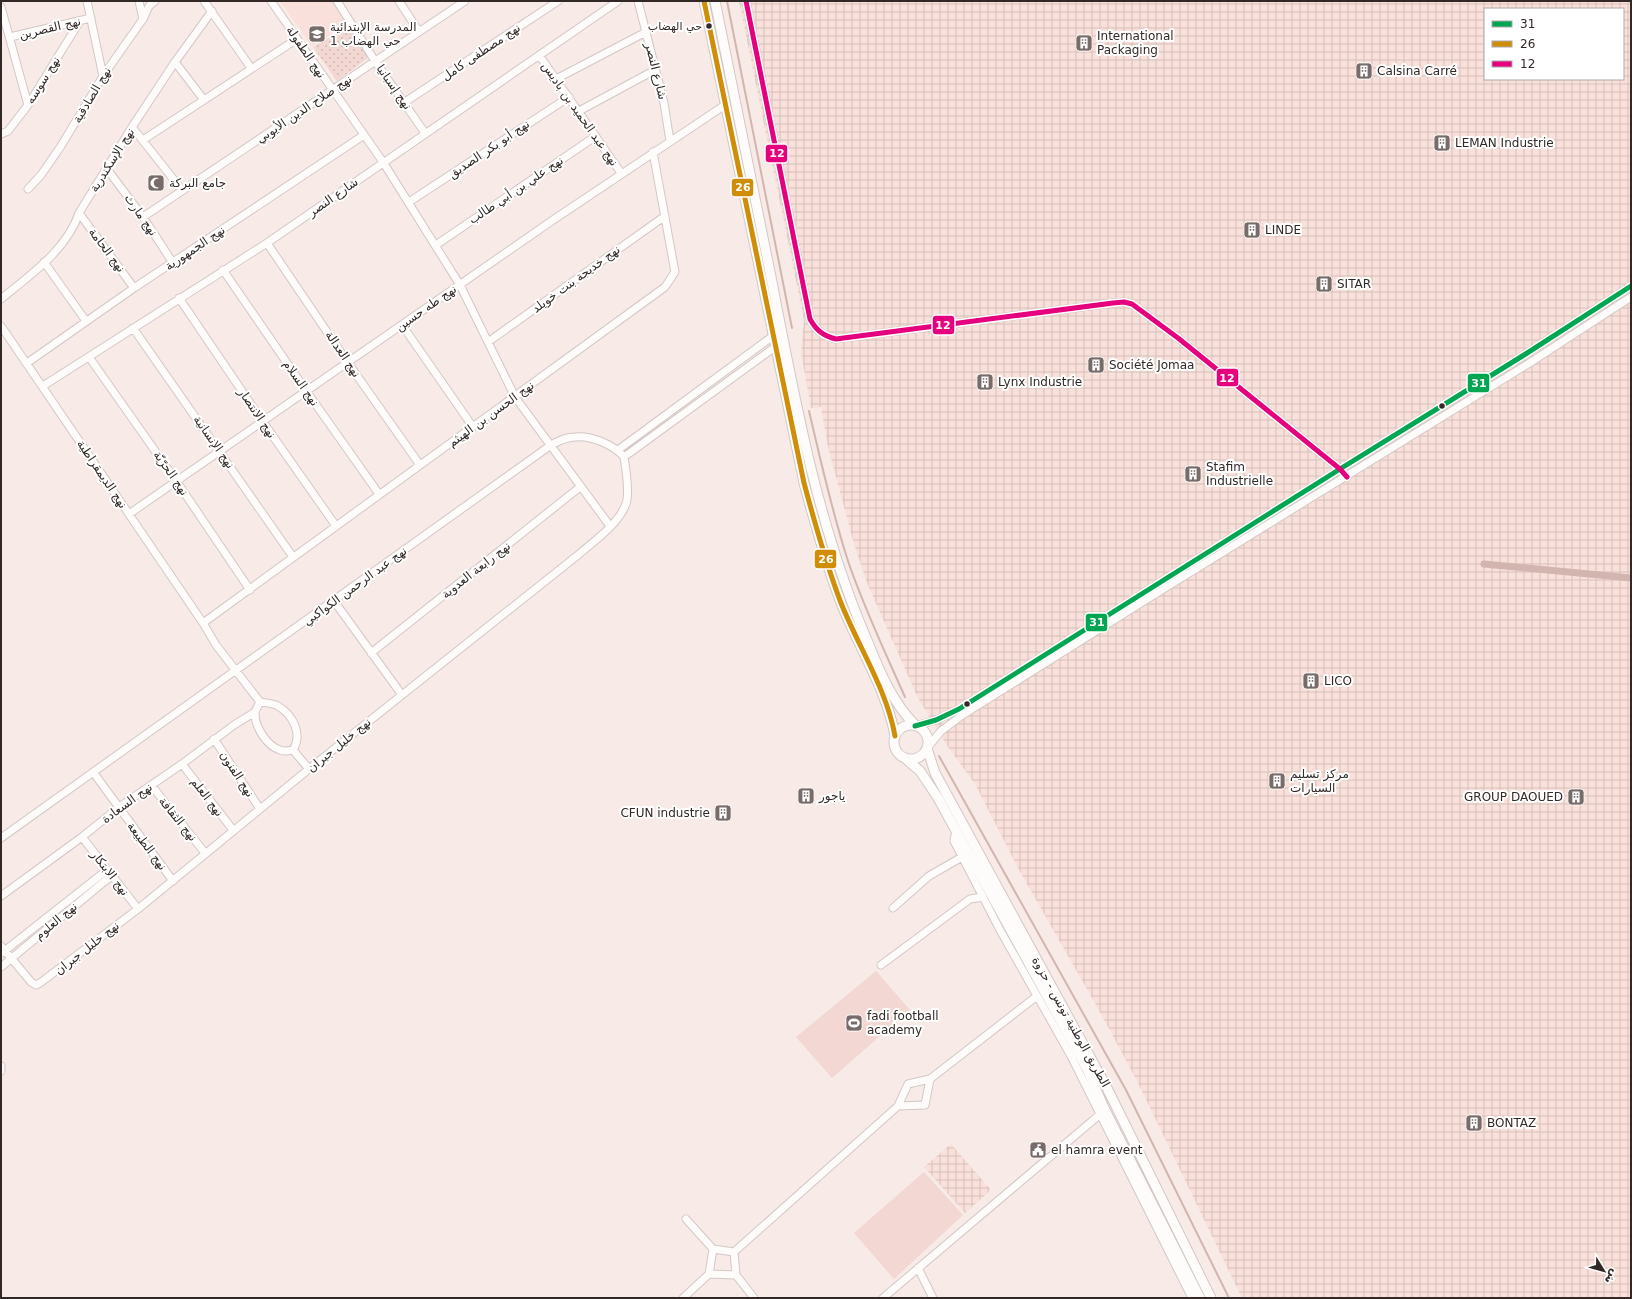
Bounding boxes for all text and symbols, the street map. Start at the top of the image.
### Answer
legend [1484,8,1624,80]
street label: نهج القصرين [18,14,82,43]
text: 31 [1520,17,1535,31]
place label: المدرسة الإبتدائية حي الهضاب 1 [330,20,417,48]
place label: حي الهضاب [648,20,702,33]
street label: نهج مصطفى كامل [439,21,523,83]
marker: حي الهضاب [704,21,714,31]
street label: نهج الطفولة [283,23,328,81]
school or university icon: المدرسة الإبتدائية حي الهضاب 1 [307,24,327,44]
place label: International Packaging [1097,29,1174,57]
building icon: International Packaging [1074,33,1094,53]
text: 26 [1520,37,1535,51]
street label: شارع النصر [641,40,670,101]
street label: نهج سوسه [23,54,64,107]
text: 12 [1520,57,1535,71]
street label: نهج عبد الحميد بن باديس [538,59,621,169]
building icon: Calsina Carré [1354,61,1374,81]
street label: نهج إسبانيا [373,62,415,112]
place label: Calsina Carré [1377,64,1457,78]
street label: نهج الصادقية [70,65,114,125]
street label: نهج صلاح الدين الأيوبي [253,71,355,147]
street label: نهج أبو بكر الصديق [445,116,533,182]
street label: نهج الإسكندرية [87,125,138,195]
building icon: LEMAN Industrie [1432,133,1452,153]
place label: LEMAN Industrie [1455,136,1554,150]
line badge: 12 [765,144,788,163]
text: 12 [769,147,785,160]
street label: نهج علي بن أبي طالب [466,152,566,228]
mosque icon: جامع البركة [146,173,166,193]
street label: شارع النصر [304,175,361,221]
place label: جامع البركة [169,176,226,191]
line badge: 26 [731,178,754,197]
text: 26 [735,181,751,194]
street label: نهج مارث [121,191,160,239]
building icon: LINDE [1242,220,1262,240]
street label: نهج الجمهورية [162,223,228,274]
place label: LINDE [1265,223,1301,237]
street label: نهج الحامة [86,225,128,275]
street label: نهج خديجة بنت خويلد [529,242,623,316]
building icon: SITAR [1314,274,1334,294]
place label: SITAR [1337,277,1371,291]
street label: نهج طه حسين [393,282,460,335]
line badge: 12 [932,315,955,335]
text: 12 [935,319,951,332]
street label: نهج العدالة [322,328,364,380]
building icon: Société Jomaa [1086,355,1106,375]
street label: نهج السلام [280,357,322,409]
place label: Société Jomaa [1109,358,1194,372]
line badge: 12 [1216,368,1239,387]
building icon: Lynx Industrie [975,372,995,392]
text: 12 [1219,372,1235,385]
line badge: 31 [1467,373,1490,393]
place label: Lynx Industrie [998,375,1082,389]
text: 31 [1471,377,1487,390]
street label: نهج الحسن بن الهيثم [445,378,537,451]
street label: نهج الانتصار [234,384,279,441]
unlabelled marker [1437,401,1447,411]
street label: نهج الإنسانية [191,413,237,471]
street label: نهج الديمقراطية [73,437,130,511]
street label: نهج الحرّيّة [150,448,192,499]
place label: Stafim Industrielle [1206,460,1273,488]
building icon: Stafim Industrielle [1183,464,1203,484]
street label: نهج رابعة العدوية [439,539,514,602]
street label: نهج عبد الرحمن الكواكبي [300,544,410,629]
line badge: 26 [814,549,837,569]
text: 26 [818,553,834,566]
line badge: 31 [1085,613,1108,632]
text: 31 [1089,616,1105,629]
building icon: LICO [1301,671,1321,691]
place label: LICO [1324,674,1352,688]
unlabelled marker [962,699,972,709]
street label: نهج خليل جبران [304,715,374,776]
street label: نهج الفنون [216,748,257,800]
place label: مركز تسليم السيارات [1290,767,1349,796]
building icon: مركز تسليم السيارات [1267,771,1287,791]
street label: نهج العلم [188,775,226,819]
street label: نهج السعادة [99,780,155,826]
building icon: ياجور [796,786,816,806]
building icon: GROUP DAOUED [1566,787,1586,807]
place label: ياجور [818,789,845,804]
place label: GROUP DAOUED [1464,790,1563,804]
street label: نهج الثقافة [156,794,200,844]
building icon: CFUN industrie [713,803,733,823]
place label: CFUN industrie [620,806,710,820]
street label: نهج الطبيعة [124,819,170,873]
street label: نهج الابتكار [87,847,132,899]
street label: نهج العلوم [32,899,81,943]
street label: نهج خليل جبران [52,918,123,978]
street label: الطريق الوطنية تونس - حزوة [1028,954,1113,1090]
place label: fadi football academy [867,1009,939,1037]
sports icon: fadi football academy [844,1013,864,1033]
building icon: BONTAZ [1464,1113,1484,1133]
place label: BONTAZ [1487,1116,1536,1130]
public building icon: el hamra event [1028,1140,1048,1160]
place label: el hamra event [1051,1143,1143,1157]
north arrow [1584,1251,1624,1291]
text: ش [1602,1267,1621,1287]

